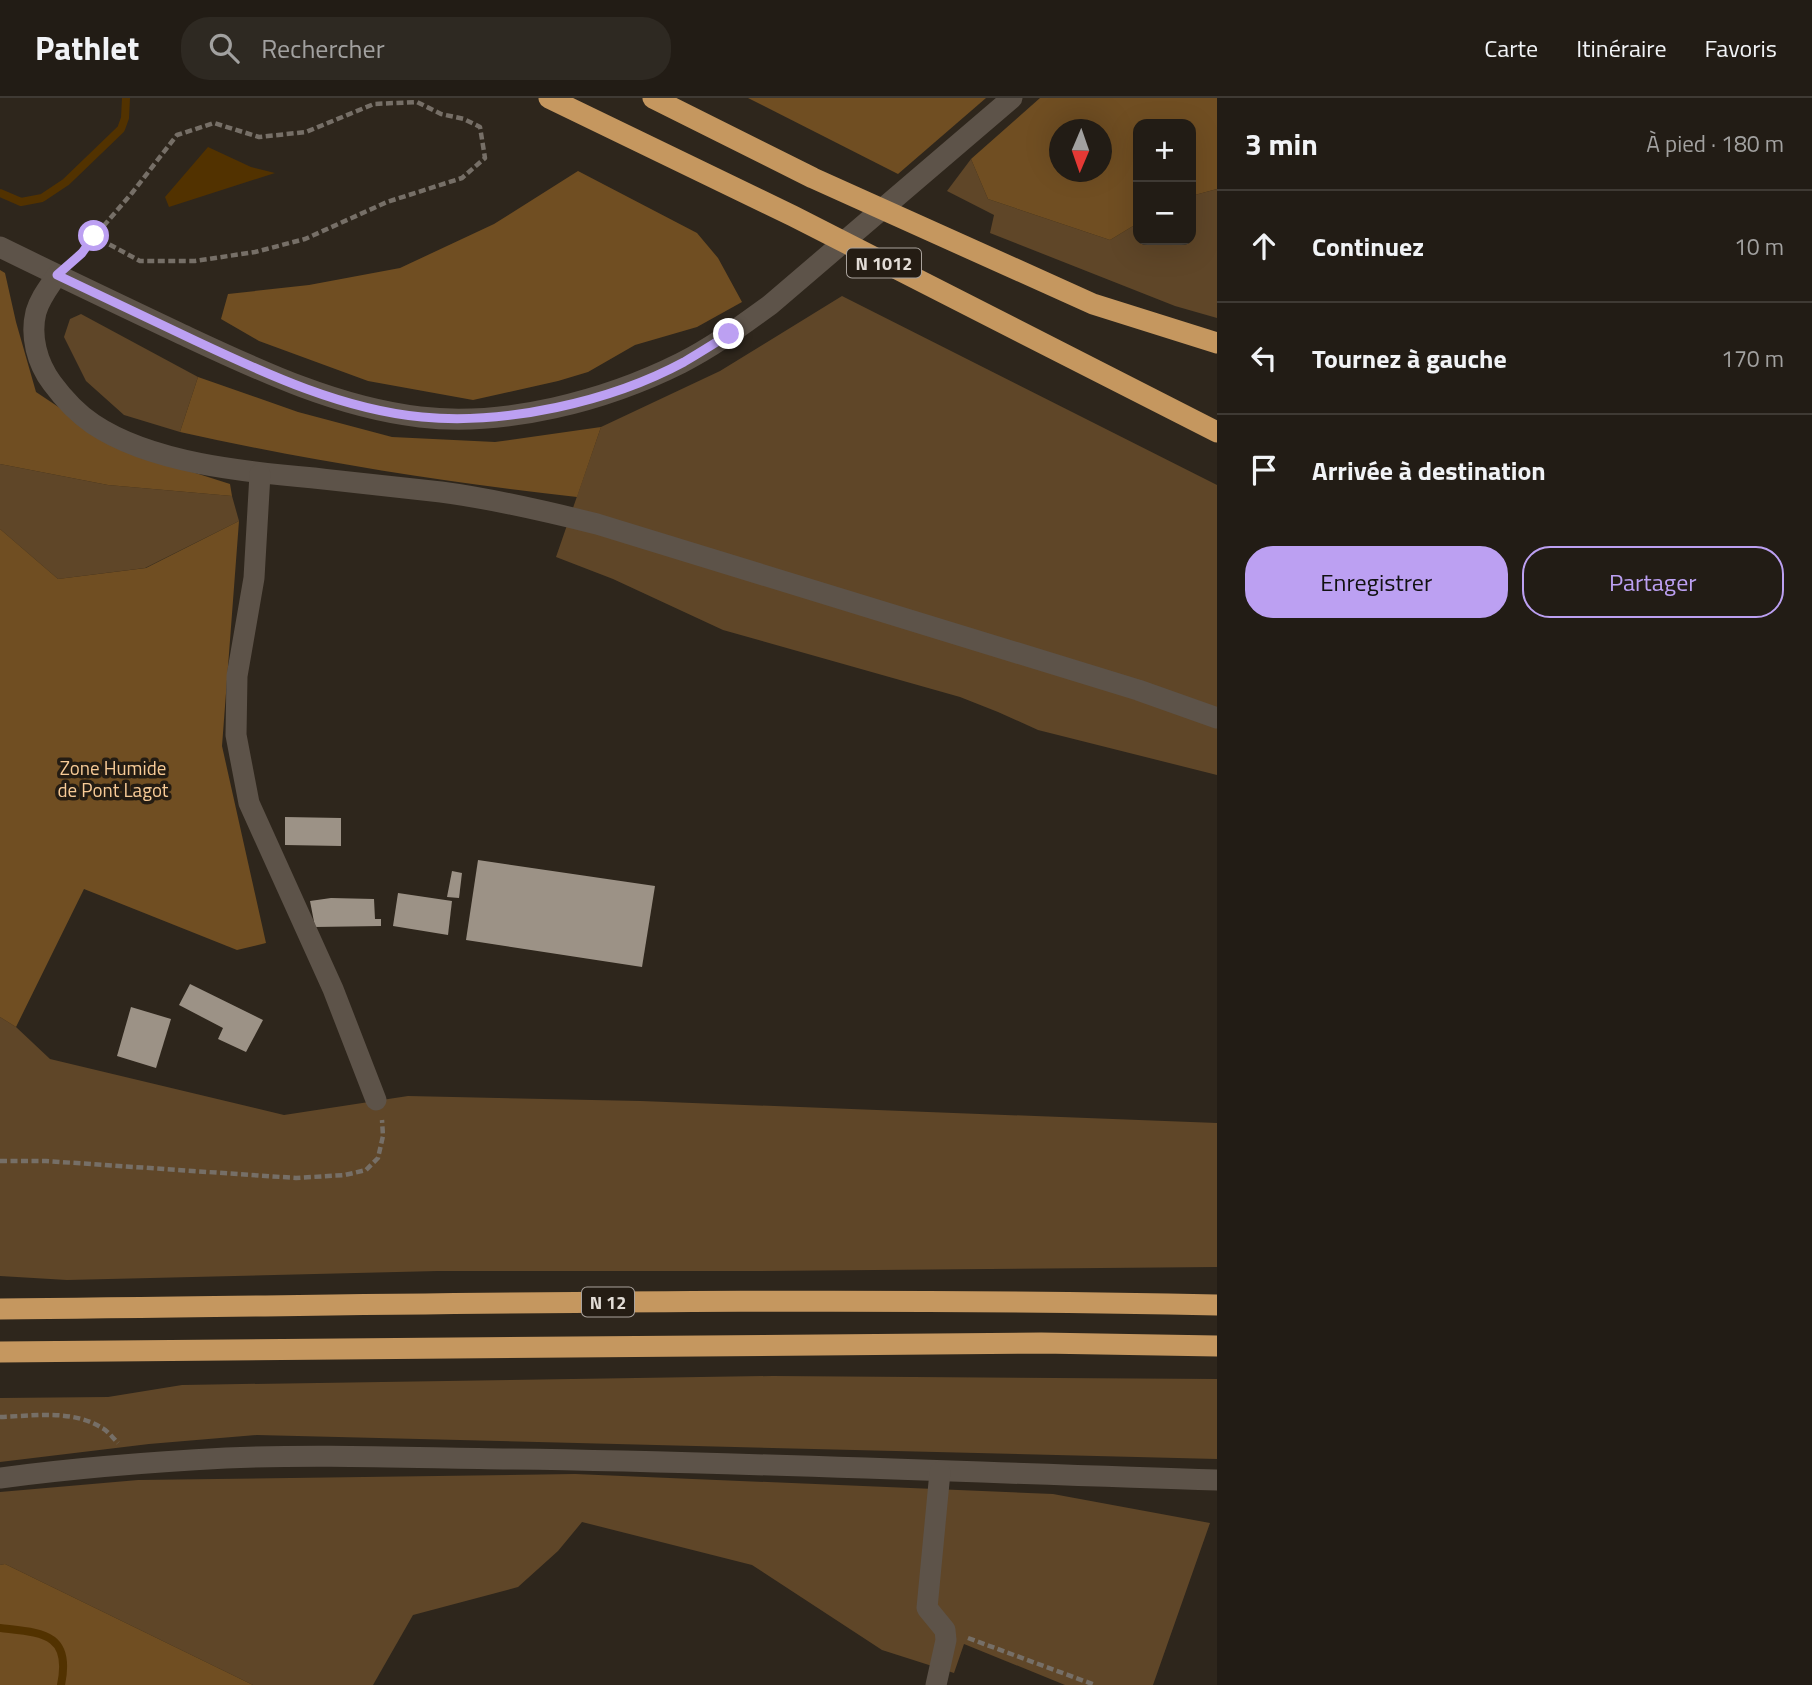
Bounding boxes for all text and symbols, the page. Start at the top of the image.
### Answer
search box [181,17,671,80]
text: Pathlet [35,23,139,73]
icon: search [205,29,243,67]
text: Rechercher [261,29,385,68]
text: Carte [1484,30,1538,66]
text: Itinéraire [1576,30,1667,66]
text: Favoris [1705,30,1777,66]
north arrow [1049,119,1112,182]
map controls [1133,119,1196,245]
button: + [1133,119,1196,182]
text: 3 min [1245,121,1318,167]
text: À pied · 180 m [1646,126,1784,161]
button: − [1133,182,1196,245]
route start [78,220,109,251]
icon: ahead [1245,227,1283,265]
text: Continuez [1312,227,1424,266]
text: 10 m [1734,229,1784,264]
road number: N 1012 [847,248,921,278]
route end [713,318,744,349]
icon: left [1245,339,1283,377]
text: Tournez à gauche [1312,339,1507,378]
text: 170 m [1721,341,1784,376]
icon: arrive [1245,451,1283,489]
text: Arrivée à destination [1312,451,1546,490]
button: Enregistrer [1245,546,1508,618]
button: Partager [1522,546,1784,618]
park label: Zone Humide de Pont Lagot [57,753,169,804]
road number: N 12 [582,1288,634,1316]

